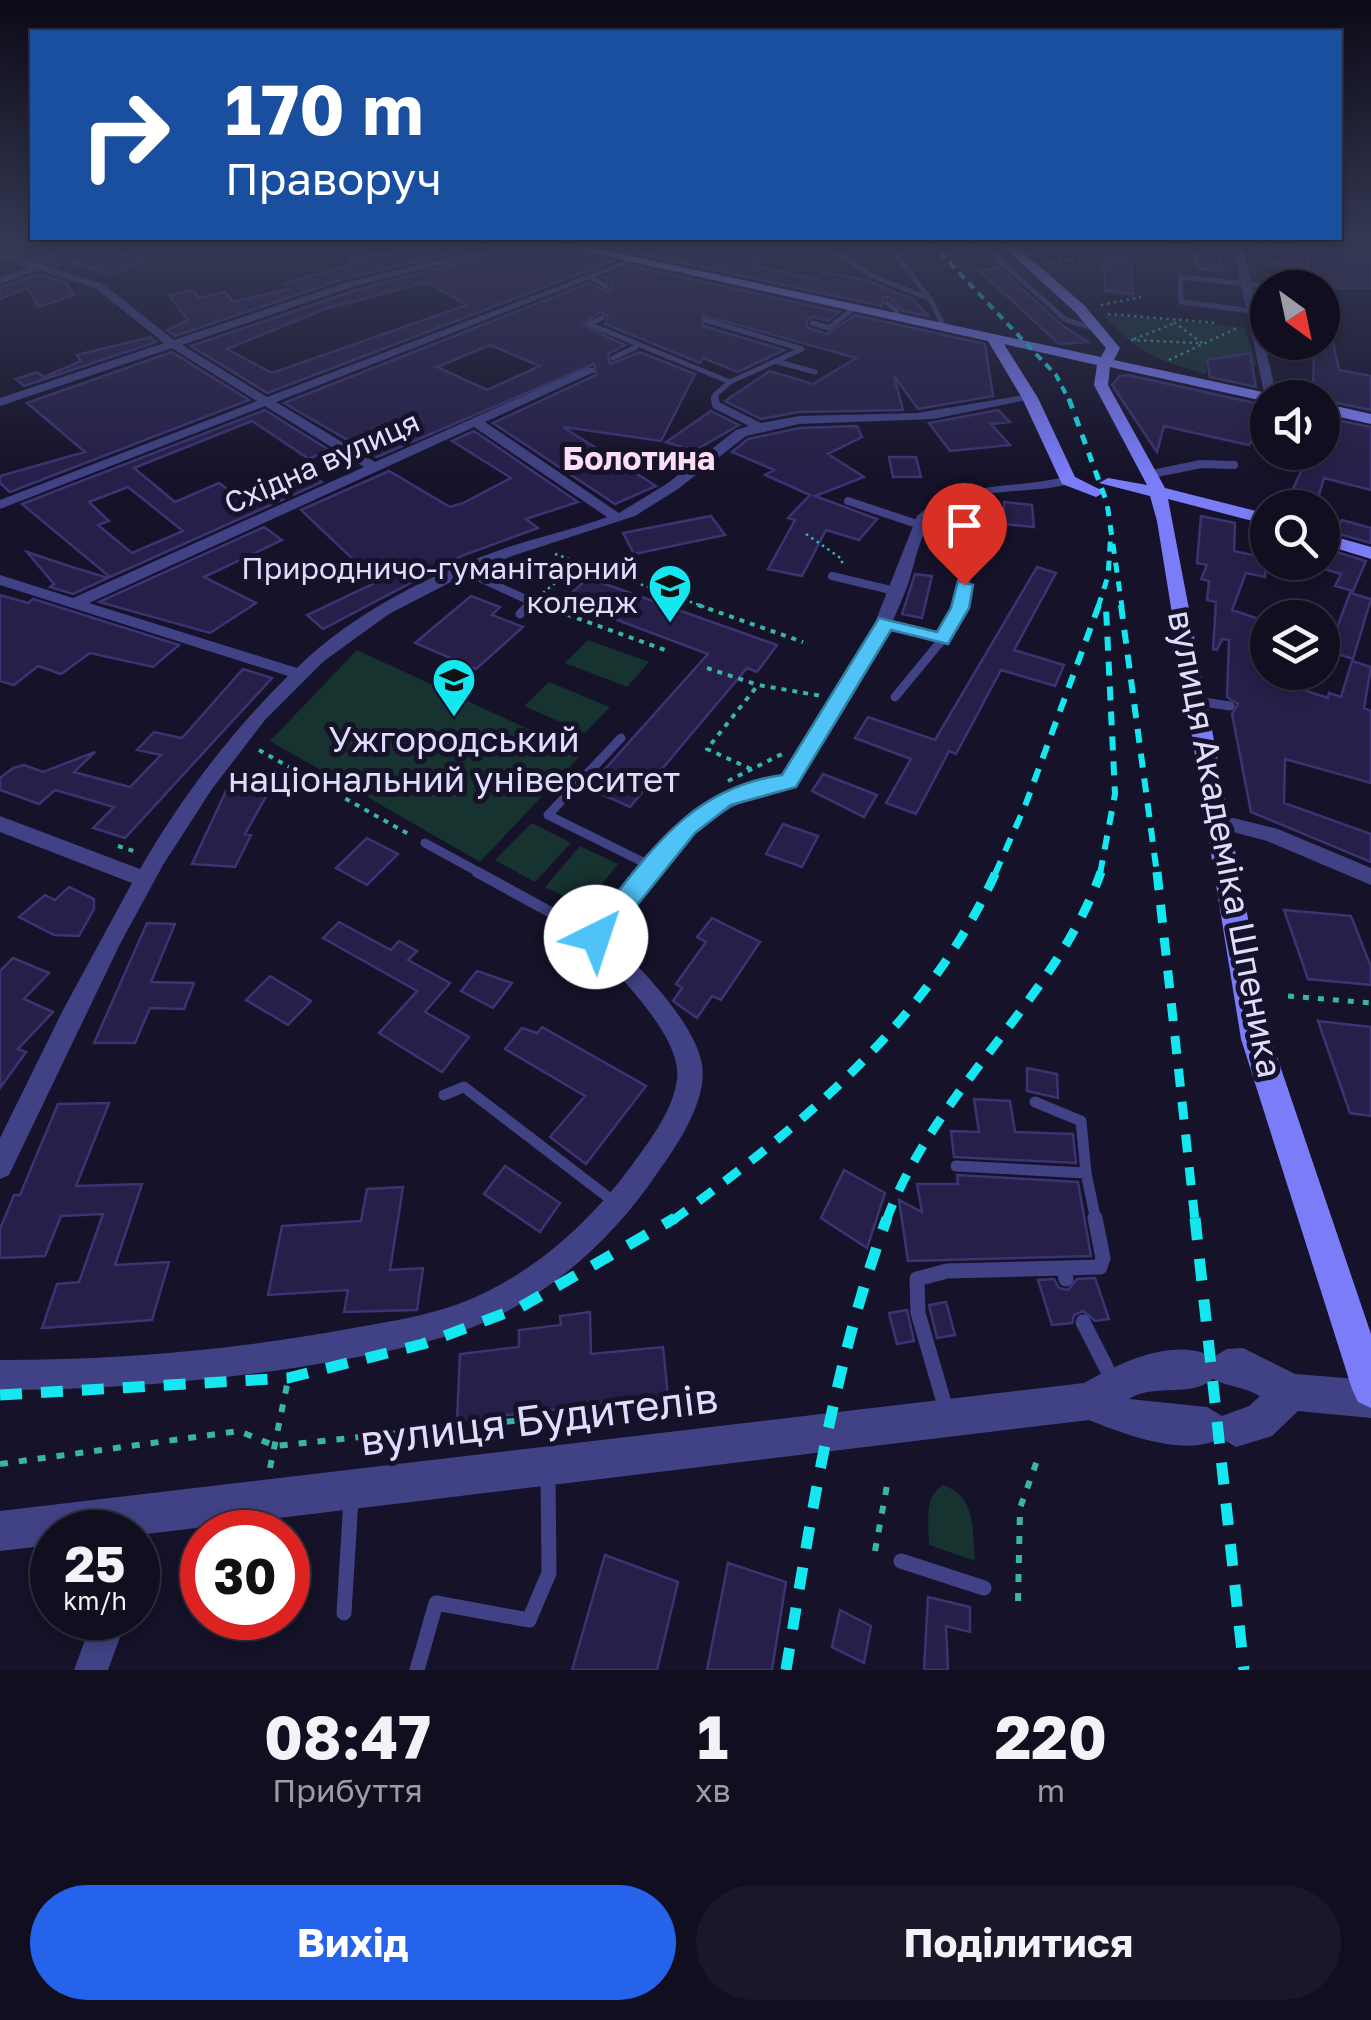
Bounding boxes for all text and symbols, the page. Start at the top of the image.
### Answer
text: 170 m [225,66,423,150]
icon: right [60,70,190,200]
text: Праворуч [225,151,442,205]
north arrow [1250,270,1340,360]
map controls [1250,270,1340,690]
button: sound [1250,380,1340,470]
street label: Східна вулиця [218,403,425,521]
district label: Болотина [563,439,715,477]
pin [922,483,1007,586]
button: search [1250,490,1340,580]
icon: arrive [937,498,992,553]
place label: Природничо-гуманітарний коледж [241,550,638,620]
school or university icon: Природничо-гуманітарний коледж [647,563,693,624]
button: layers [1250,600,1340,690]
street label: вулиця Академіка Шпеника [1160,606,1292,1081]
school or university icon: Ужгородський національний університет [431,657,477,718]
place label: Ужгородський національний університет [228,718,680,800]
position arrow [544,885,648,989]
street label: вулиця Будителів [357,1371,721,1465]
speed limit sign: 30 [180,1510,310,1640]
text: 25 [64,1533,125,1593]
text: km/h [63,1585,127,1616]
text: 08:47 [264,1700,431,1772]
text: 1 [697,1700,728,1772]
text: 220 [995,1700,1107,1772]
text: Прибуття [272,1771,423,1809]
text: хв [695,1771,731,1809]
text: m [1037,1771,1065,1809]
button: Вихід [30,1885,676,2000]
button: Поділитися [696,1885,1341,2000]

